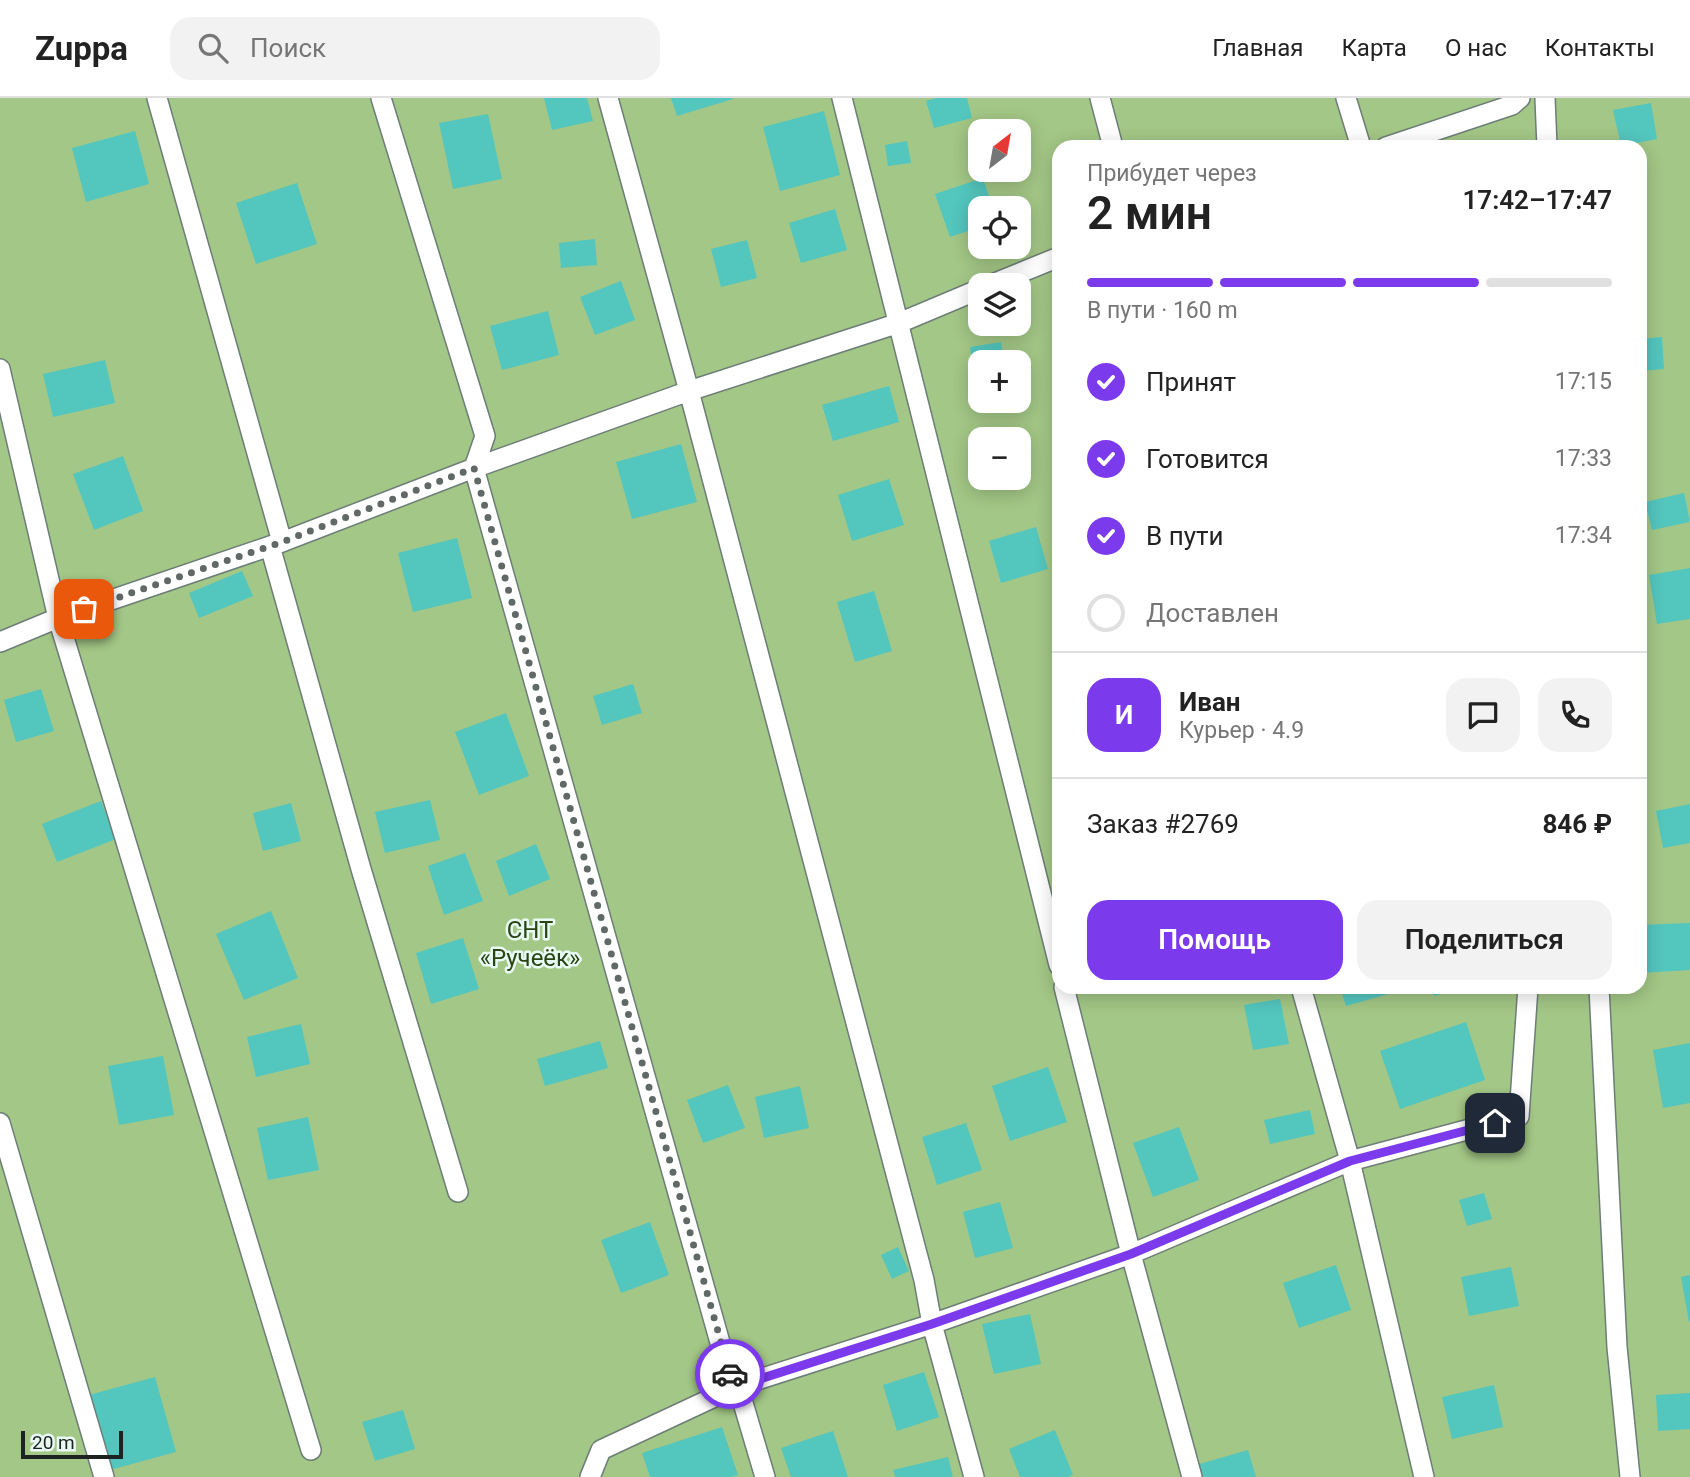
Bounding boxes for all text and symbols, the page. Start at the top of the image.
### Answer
search box [170,17,660,80]
text: Zuppa [35,29,128,68]
icon: search [194,29,232,67]
text: Поиск [250,33,326,63]
text: Главная [1212,34,1303,62]
text: Карта [1341,34,1407,62]
text: О нас [1445,34,1507,62]
text: Контакты [1545,34,1655,62]
north arrow [968,119,1031,182]
map controls [968,119,1031,490]
text: Прибудет через [1087,160,1257,187]
text: 17:42–17:47 [1462,185,1612,215]
text: 2 мин [1087,186,1212,240]
button: locate [968,196,1031,259]
button: layers [968,273,1031,336]
text: В пути · 160 m [1087,297,1238,324]
button: + [968,350,1031,413]
icon: check [1087,363,1125,401]
text: Принят [1146,367,1236,397]
text: 17:15 [1555,368,1612,395]
button: − [968,427,1031,490]
icon: check [1087,440,1125,478]
text: Готовится [1146,444,1269,474]
text: 17:33 [1555,445,1612,472]
icon: check [1087,517,1125,555]
text: В пути [1146,521,1223,551]
text: 17:34 [1555,522,1612,549]
pin [54,579,114,639]
icon: bag [65,590,103,628]
text: Доставлен [1146,598,1279,628]
button: chat [1446,678,1520,752]
button: phone [1538,678,1612,752]
text: Иван [1179,687,1241,717]
text: И [1115,700,1133,730]
text: Курьер · 4.9 [1179,717,1304,744]
text: Заказ #2769 [1087,809,1239,839]
text: 846 ₽ [1542,809,1612,839]
button: Помощь [1087,900,1343,980]
button: Поделиться [1357,900,1612,980]
park label: СНТ «Ручеёк» [480,916,580,972]
pin [1465,1093,1525,1153]
icon: home [1476,1104,1514,1142]
courier [695,1339,765,1409]
icon: car [711,1355,749,1393]
scale bar [21,1428,122,1460]
text: 20 m [32,1431,75,1454]

